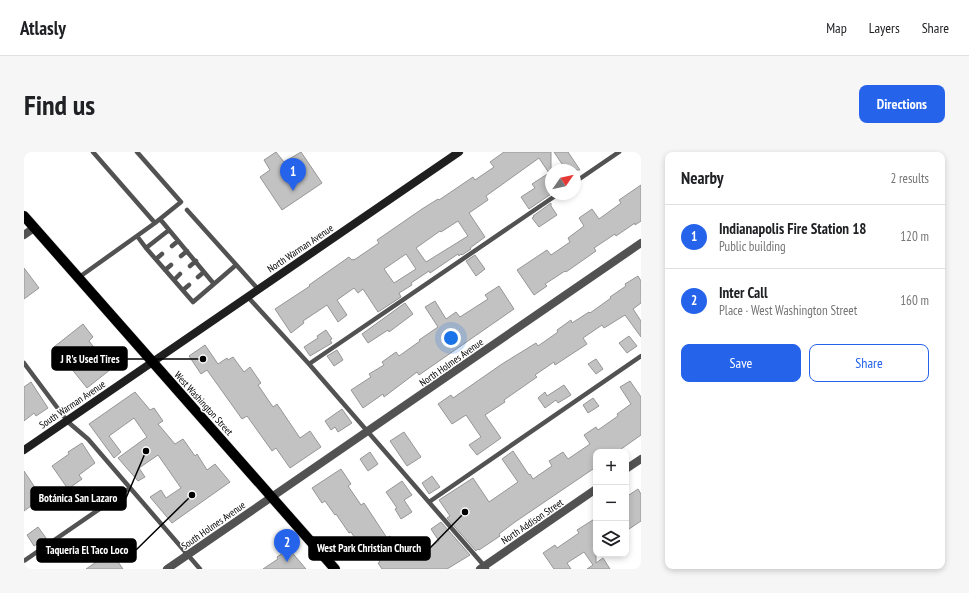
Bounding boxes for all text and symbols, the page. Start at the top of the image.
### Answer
text: Atlasly [20,16,66,40]
text: Map [826,19,847,37]
text: Layers [869,19,900,37]
text: Share [922,19,949,37]
button: Directions [859,85,945,123]
text: Find us [24,86,95,123]
pin: 1 [280,158,306,191]
north arrow [545,164,581,200]
text: Nearby [681,167,724,189]
text: 2 results [890,170,929,187]
text: Indianapolis Fire Station 18 [719,219,866,238]
street label: North Warman Avenue [265,222,336,275]
text: 1 [691,228,697,245]
text: 120 m [900,228,929,245]
text: Public building [719,238,786,255]
text: Inter Call [719,283,768,302]
text: 2 [691,292,697,309]
text: 160 m [900,292,929,309]
text: Place · West Washington Street [719,302,857,319]
your location [441,328,461,348]
street label: North Holmes Avenue [417,336,486,389]
button: Save [681,344,801,382]
button: Share [809,344,929,382]
callout: J R's Used Tires [52,347,127,370]
text: J R's Used Tires [59,352,120,366]
street label: West Washington Street [171,369,236,438]
street label: South Warman Avenue [37,377,108,431]
map controls [593,449,629,557]
button: + [593,449,629,485]
button: − [593,485,629,521]
callout: Botánica San Lazaro [31,487,126,510]
text: Botánica San Lazaro [39,491,117,505]
street label: North Addison Street [499,496,566,547]
street label: South Holmes Avenue [179,498,248,552]
button: layers [593,521,629,557]
pin: 2 [274,529,300,562]
callout: West Park Christian Church [309,537,430,560]
callout: Taqueria El Taco Loco [37,539,136,562]
text: West Park Christian Church [316,541,421,555]
text: Taqueria El Taco Loco [46,543,128,557]

